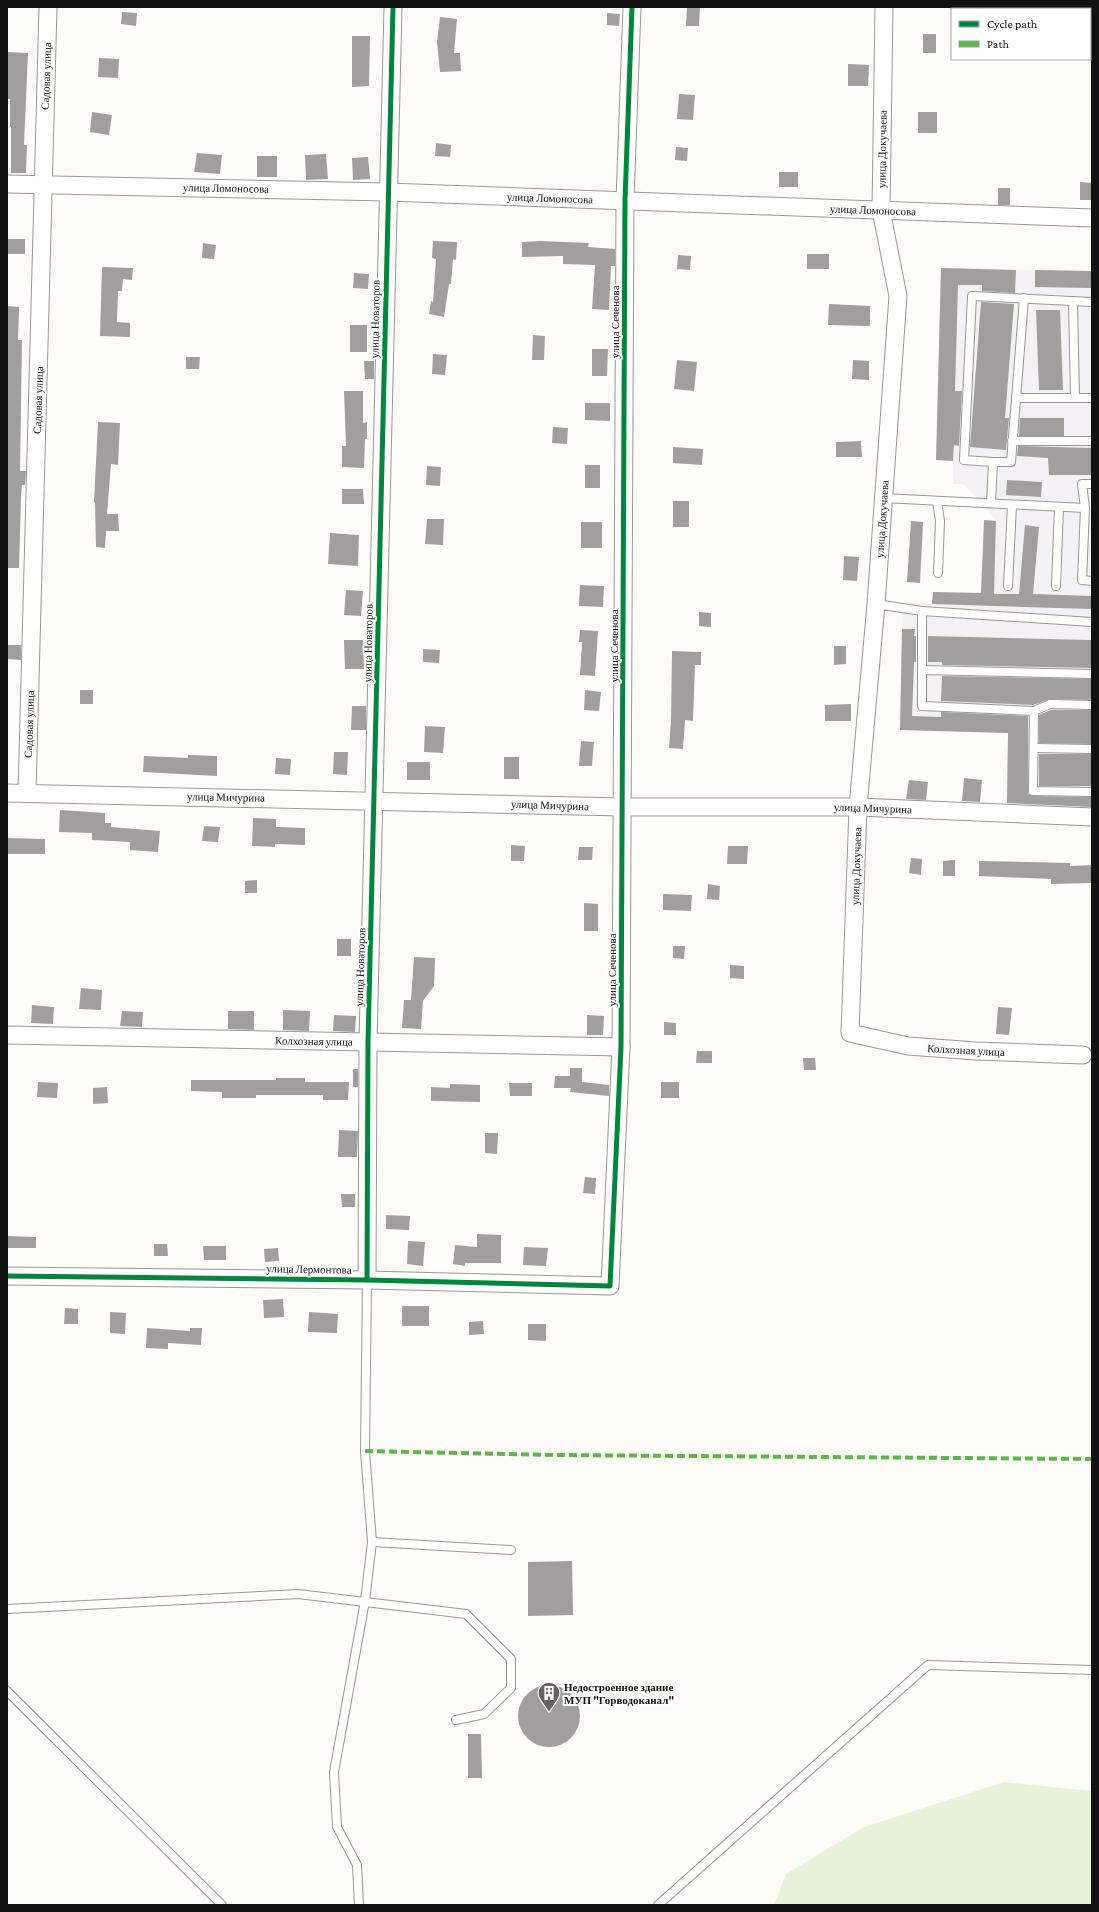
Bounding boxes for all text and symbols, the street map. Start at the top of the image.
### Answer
legend [951,8,1091,60]
text: Cycle path [987,17,1038,31]
text: Path [987,37,1009,51]
street label: Садовая улица [39,42,53,110]
street label: улица Докучаева [875,110,889,188]
street label: улица Ломоносова [183,181,269,195]
street label: улица Ломоносова [507,191,593,206]
street label: улица Ломоносова [830,203,916,218]
street label: улица Новаторов [368,280,382,358]
street label: улица Сеченова [609,285,621,359]
street label: Садовая улица [31,366,45,434]
street label: улица Докучаева [873,479,891,558]
street label: улица Новаторов [361,604,375,682]
street label: улица Сеченова [608,609,620,683]
street label: Садовая улица [22,690,36,758]
street label: улица Мичурина [187,790,265,804]
street label: улица Мичурина [511,798,589,812]
street label: улица Мичурина [834,801,912,815]
street label: улица Докучаева [849,827,863,905]
street label: улица Новаторов [353,927,367,1007]
street label: улица Сеченова [606,933,618,1007]
street label: Колхозная улица [275,1034,353,1048]
street label: Колхозная улица [927,1042,1005,1058]
street label: улица Лермонтова [266,1262,352,1276]
building icon: Недостроенное здание МУП "Горводоканал" [536,1680,562,1713]
place label: Недостроенное здание МУП "Горводоканал" [564,1681,674,1706]

